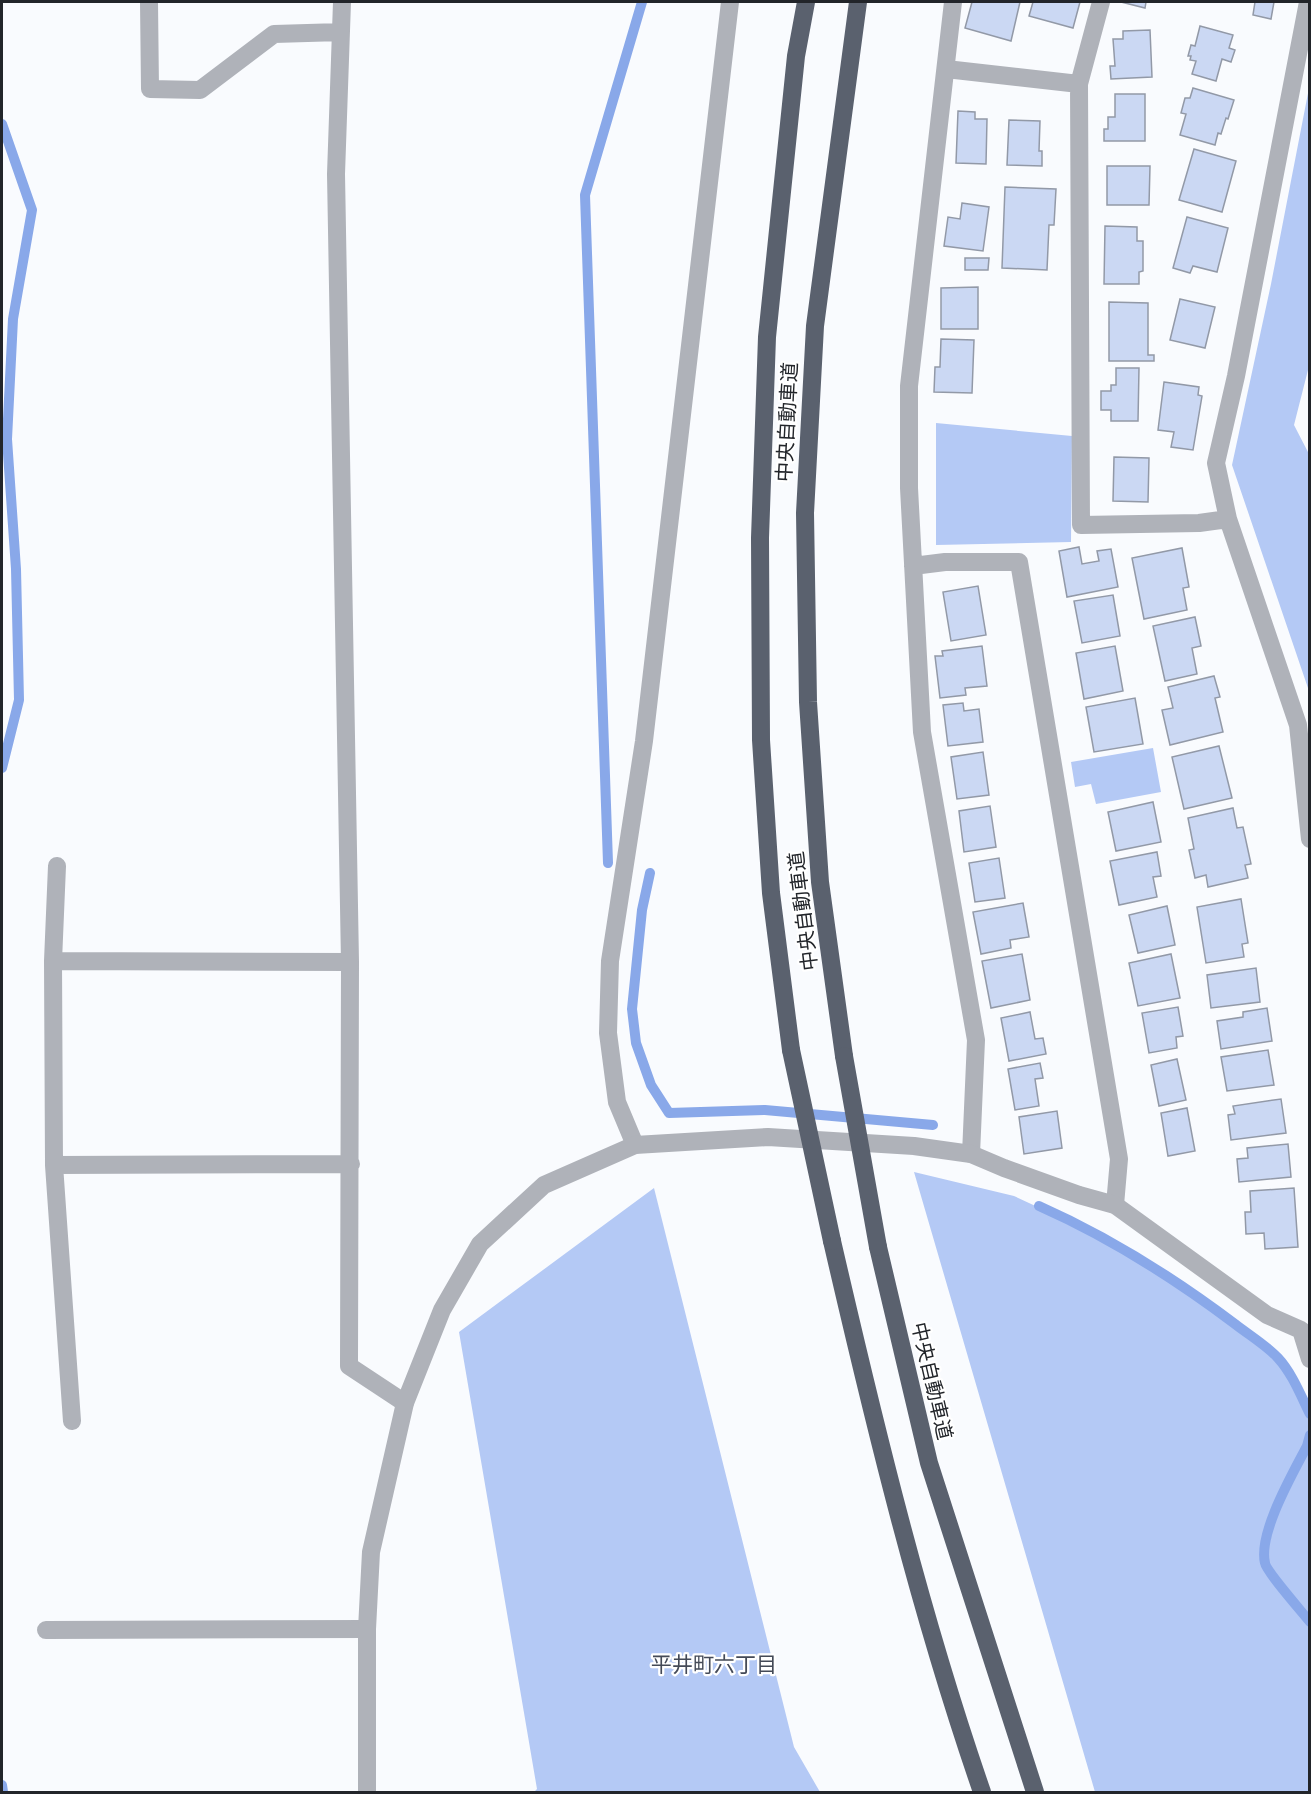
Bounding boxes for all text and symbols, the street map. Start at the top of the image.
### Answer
street label: 中央自動車道 [771,361,801,482]
street label: 中央自動車道 [783,850,821,972]
street label: 中央自動車道 [908,1320,958,1442]
district label: 平井町六丁目 [651,1651,777,1676]

